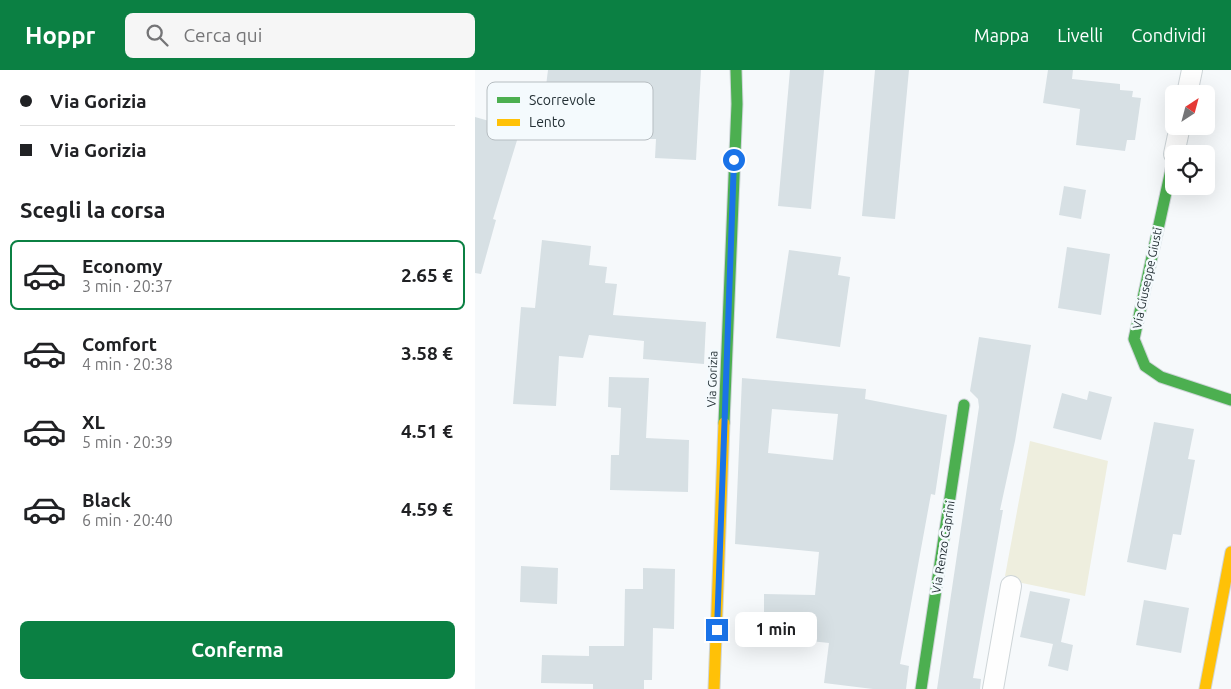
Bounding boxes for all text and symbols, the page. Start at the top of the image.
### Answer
search box [125,13,475,58]
icon: search [143,21,171,49]
text: Hoppr [25,22,95,49]
text: Cerca qui [183,24,262,46]
text: Mappa [974,25,1029,45]
text: Livelli [1057,25,1103,45]
text: Condividi [1131,25,1206,45]
legend [487,82,653,140]
north arrow [1165,85,1215,135]
map controls [1165,85,1215,195]
text: Via Gorizia [50,90,147,112]
text: Scorrevole [529,92,596,108]
text: Lento [529,114,566,130]
text: Via Gorizia [50,139,147,161]
button: locate [1165,145,1215,195]
route start [723,149,745,171]
text: Scegli la corsa [20,197,166,222]
street label: Via Giuseppe Giusti [1130,226,1164,330]
icon: car [22,253,67,298]
text: Economy [82,255,163,277]
text: 2.65 € [401,264,453,286]
text: 3 min · 20:37 [82,277,173,295]
icon: car [22,331,67,376]
text: Comfort [82,333,157,355]
text: 3.58 € [401,342,453,364]
street label: Via Gorizia [705,350,719,408]
text: 4 min · 20:38 [82,355,173,373]
icon: car [22,409,67,454]
text: XL [82,411,105,433]
text: 4.51 € [401,420,453,442]
text: 5 min · 20:39 [82,433,173,451]
icon: car [22,487,67,532]
text: Black [82,489,131,511]
text: 4.59 € [401,498,453,520]
street label: Via Renzo Caprini [929,500,957,594]
text: 6 min · 20:40 [82,511,173,529]
callout: 1 min [735,612,817,648]
route end [706,619,728,641]
text: 1 min [756,620,796,638]
button: Conferma [20,621,455,679]

